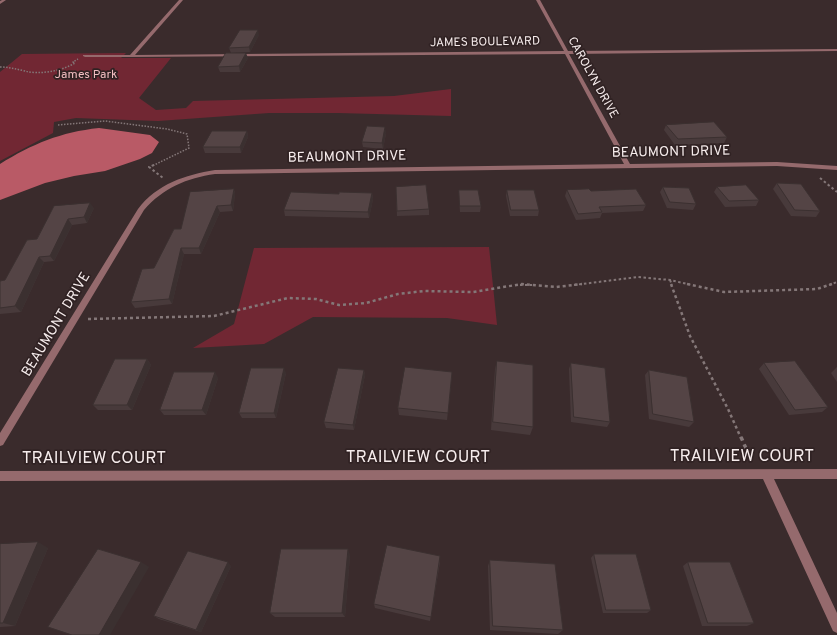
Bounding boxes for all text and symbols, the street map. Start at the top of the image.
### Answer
street label: JAMES BOULEVARD [430,35,540,51]
street label: CAROLYN DRIVE [564,35,620,121]
park label: James Park [55,69,117,83]
street label: BEAUMONT DRIVE [611,144,731,162]
street label: BEAUMONT DRIVE [287,149,407,167]
street label: BEAUMONT DRIVE [19,270,95,380]
street label: TRAILVIEW COURT [670,448,814,468]
street label: TRAILVIEW COURT [346,449,490,469]
street label: TRAILVIEW COURT [22,450,166,470]

